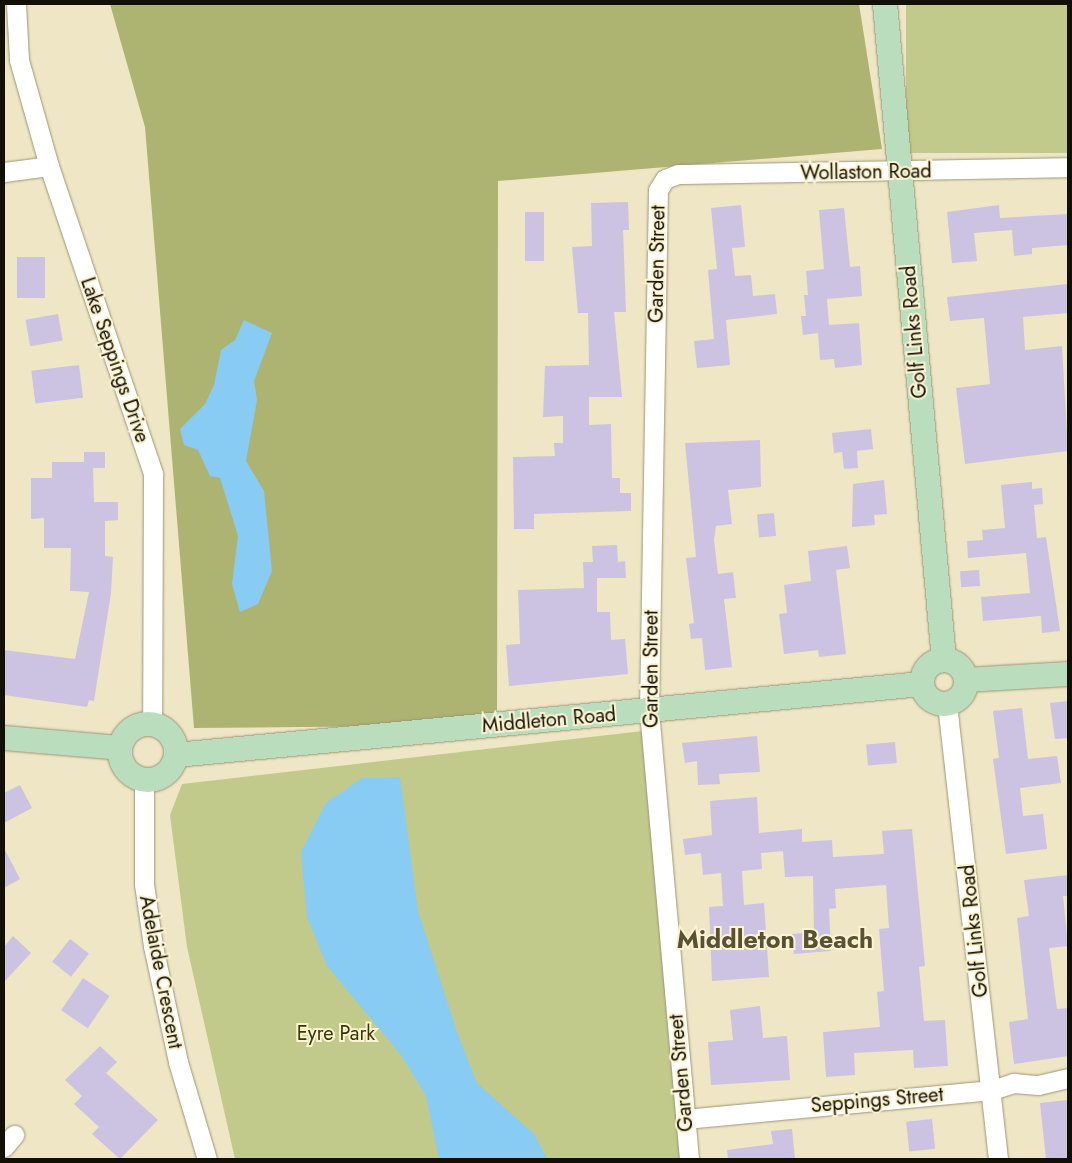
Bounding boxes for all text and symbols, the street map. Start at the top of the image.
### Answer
street label: Wollaston Road [800,159,932,185]
street label: Garden Street [644,205,670,323]
street label: Golf Links Road [896,264,932,400]
street label: Lake Seppings Drive [75,274,155,446]
street label: Garden Street [639,610,663,728]
street label: Middleton Road [481,702,617,738]
street label: Golf Links Road [955,863,993,999]
street label: Adelaide Crescent [134,893,188,1051]
district label: Middleton Beach [677,924,873,954]
street label: Garden Street [664,1013,698,1133]
park label: Eyre Park [297,1021,375,1045]
street label: Seppings Street [810,1082,944,1118]

